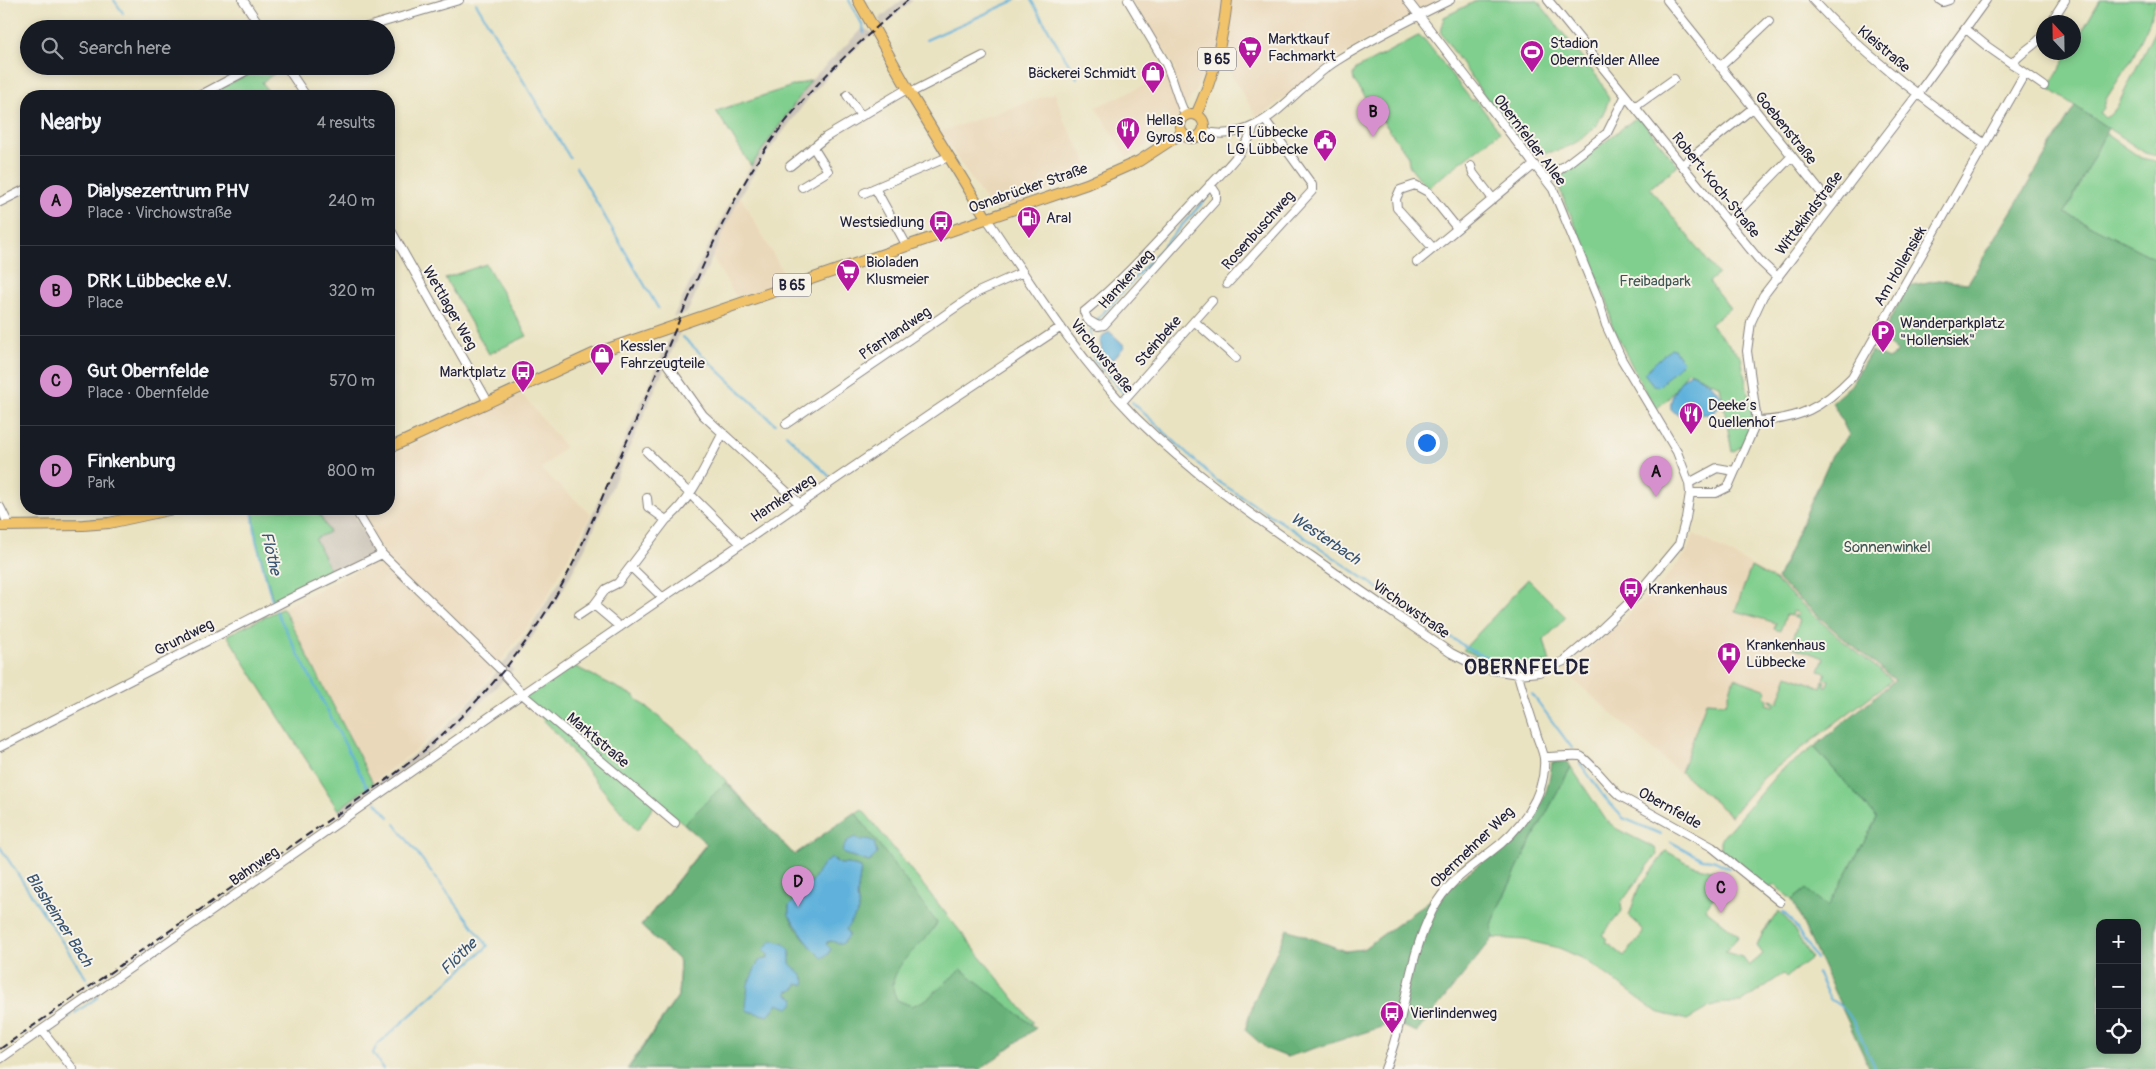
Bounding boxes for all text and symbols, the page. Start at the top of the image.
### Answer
north arrow [2036,15,2081,60]
search box [20,20,395,75]
street label: Kleistraße [1853,22,1915,77]
place label: Marktkauf Fachmarkt [1268,30,1337,66]
icon: search [38,34,66,62]
place label: Stadion Obernfelder Allee [1550,34,1660,70]
supermarket icon: Marktkauf Fachmarkt [1237,35,1263,69]
text: Search here [78,36,171,60]
sports icon: Stadion Obernfelder Allee [1519,39,1545,73]
road number: B 65 [1198,48,1236,70]
shop icon: Bäckerei Schmidt [1140,60,1166,94]
place label: Bäckerei Schmidt [1028,64,1137,83]
street label: Goebenstraße [1750,88,1821,169]
street label: Obernfelder Allee [1489,91,1570,190]
pin: B [1357,96,1389,137]
text: Nearby [40,109,101,136]
place label: Hellas Gyros & Co [1146,111,1215,147]
text: 4 results [317,113,375,133]
restaurant icon: Hellas Gyros & Co [1115,116,1141,150]
place label: FF Lübbecke LG Lübbecke [1227,123,1309,159]
public building icon: FF Lübbecke LG Lübbecke [1312,128,1338,162]
street label: Robert-Koch-Straße [1667,129,1764,242]
street label: Osnabrücker Straße [966,159,1091,218]
street label: Wittekindstraße [1772,167,1848,259]
text: Dialysezentrum PHV [87,179,249,203]
street label: Rosenbuschweg [1218,187,1299,274]
text: A [51,191,61,211]
text: 240 m [328,191,375,211]
text: Place · Virchowstraße [87,203,232,223]
fuel station icon: Aral [1016,205,1042,239]
bus stop icon: Westsiedlung [928,209,954,243]
place label: Aral [1046,209,1072,228]
place label: Westsiedlung [840,213,924,232]
street label: Am Hollensiek [1870,222,1931,310]
street label: Hamkerweg [1095,246,1158,313]
place label: Bioladen Klusmeier [866,253,930,289]
supermarket icon: Bioladen Klusmeier [835,258,861,292]
street label: Wettlager Weg [418,263,481,354]
text: DRK Lübbecke e.V. [87,269,232,293]
park label: Freibadpark [1619,272,1691,291]
road number: B 65 [773,274,811,296]
text: B [51,281,61,301]
text: 320 m [329,281,375,301]
text: Place [87,293,123,313]
street label: Pfarrlandweg [856,302,935,364]
street label: Steinbeke [1131,311,1186,371]
place label: Wanderparkplatz "Hollensiek" [1900,314,2005,350]
street label: Virchowstraße [1066,315,1138,398]
parking icon: Wanderparkplatz "Hollensiek" [1870,319,1896,353]
place label: Kessler Fahrzeugteile [620,337,705,373]
shop icon: Kessler Fahrzeugteile [589,342,615,376]
text: Gut Obernfelde [87,359,209,383]
bus stop icon: Marktplatz [510,359,536,393]
place label: Marktplatz [440,363,506,382]
text: C [51,371,61,391]
text: 570 m [329,371,375,391]
text: Place · Obernfelde [87,383,209,403]
place label: Deeke´s Quellenhof [1708,396,1776,432]
restaurant icon: Deeke´s Quellenhof [1678,401,1704,435]
your location [1414,430,1440,456]
text: Finkenburg [87,449,175,473]
pin: A [1640,456,1672,497]
text: D [51,461,61,481]
text: 800 m [327,461,375,481]
street label: Hamkerweg [747,470,819,527]
text: Park [87,473,115,493]
water label: Westerbach [1287,508,1365,570]
water label: Flöthe [256,530,286,579]
park label: Sonnenwinkel [1843,538,1931,557]
street label: Virchowstraße [1368,576,1454,643]
bus stop icon: Krankenhaus [1618,576,1644,610]
place label: Krankenhaus [1648,580,1728,599]
street label: Grundweg [152,615,217,660]
place label: Krankenhaus Lübbecke [1746,636,1826,672]
hospital icon: Krankenhaus Lübbecke [1716,641,1742,675]
district label: OBERNFELDE [1464,655,1590,680]
street label: Marktstraße [562,709,633,772]
street label: Obernfelde [1635,783,1705,834]
street label: Obermehner Weg [1426,802,1518,892]
street label: Bahnweg [226,843,283,890]
pin: D [782,866,814,907]
water label: Blasheimer Bach [21,869,98,972]
pin: C [1705,872,1737,913]
map controls [2096,919,2141,1054]
button: + [2096,919,2141,964]
water label: Flöthe [436,933,483,979]
button: − [2096,964,2141,1009]
bus stop icon: Vierlindenweg [1379,1000,1405,1034]
place label: Vierlindenweg [1410,1004,1497,1023]
button: locate [2096,1009,2141,1054]

